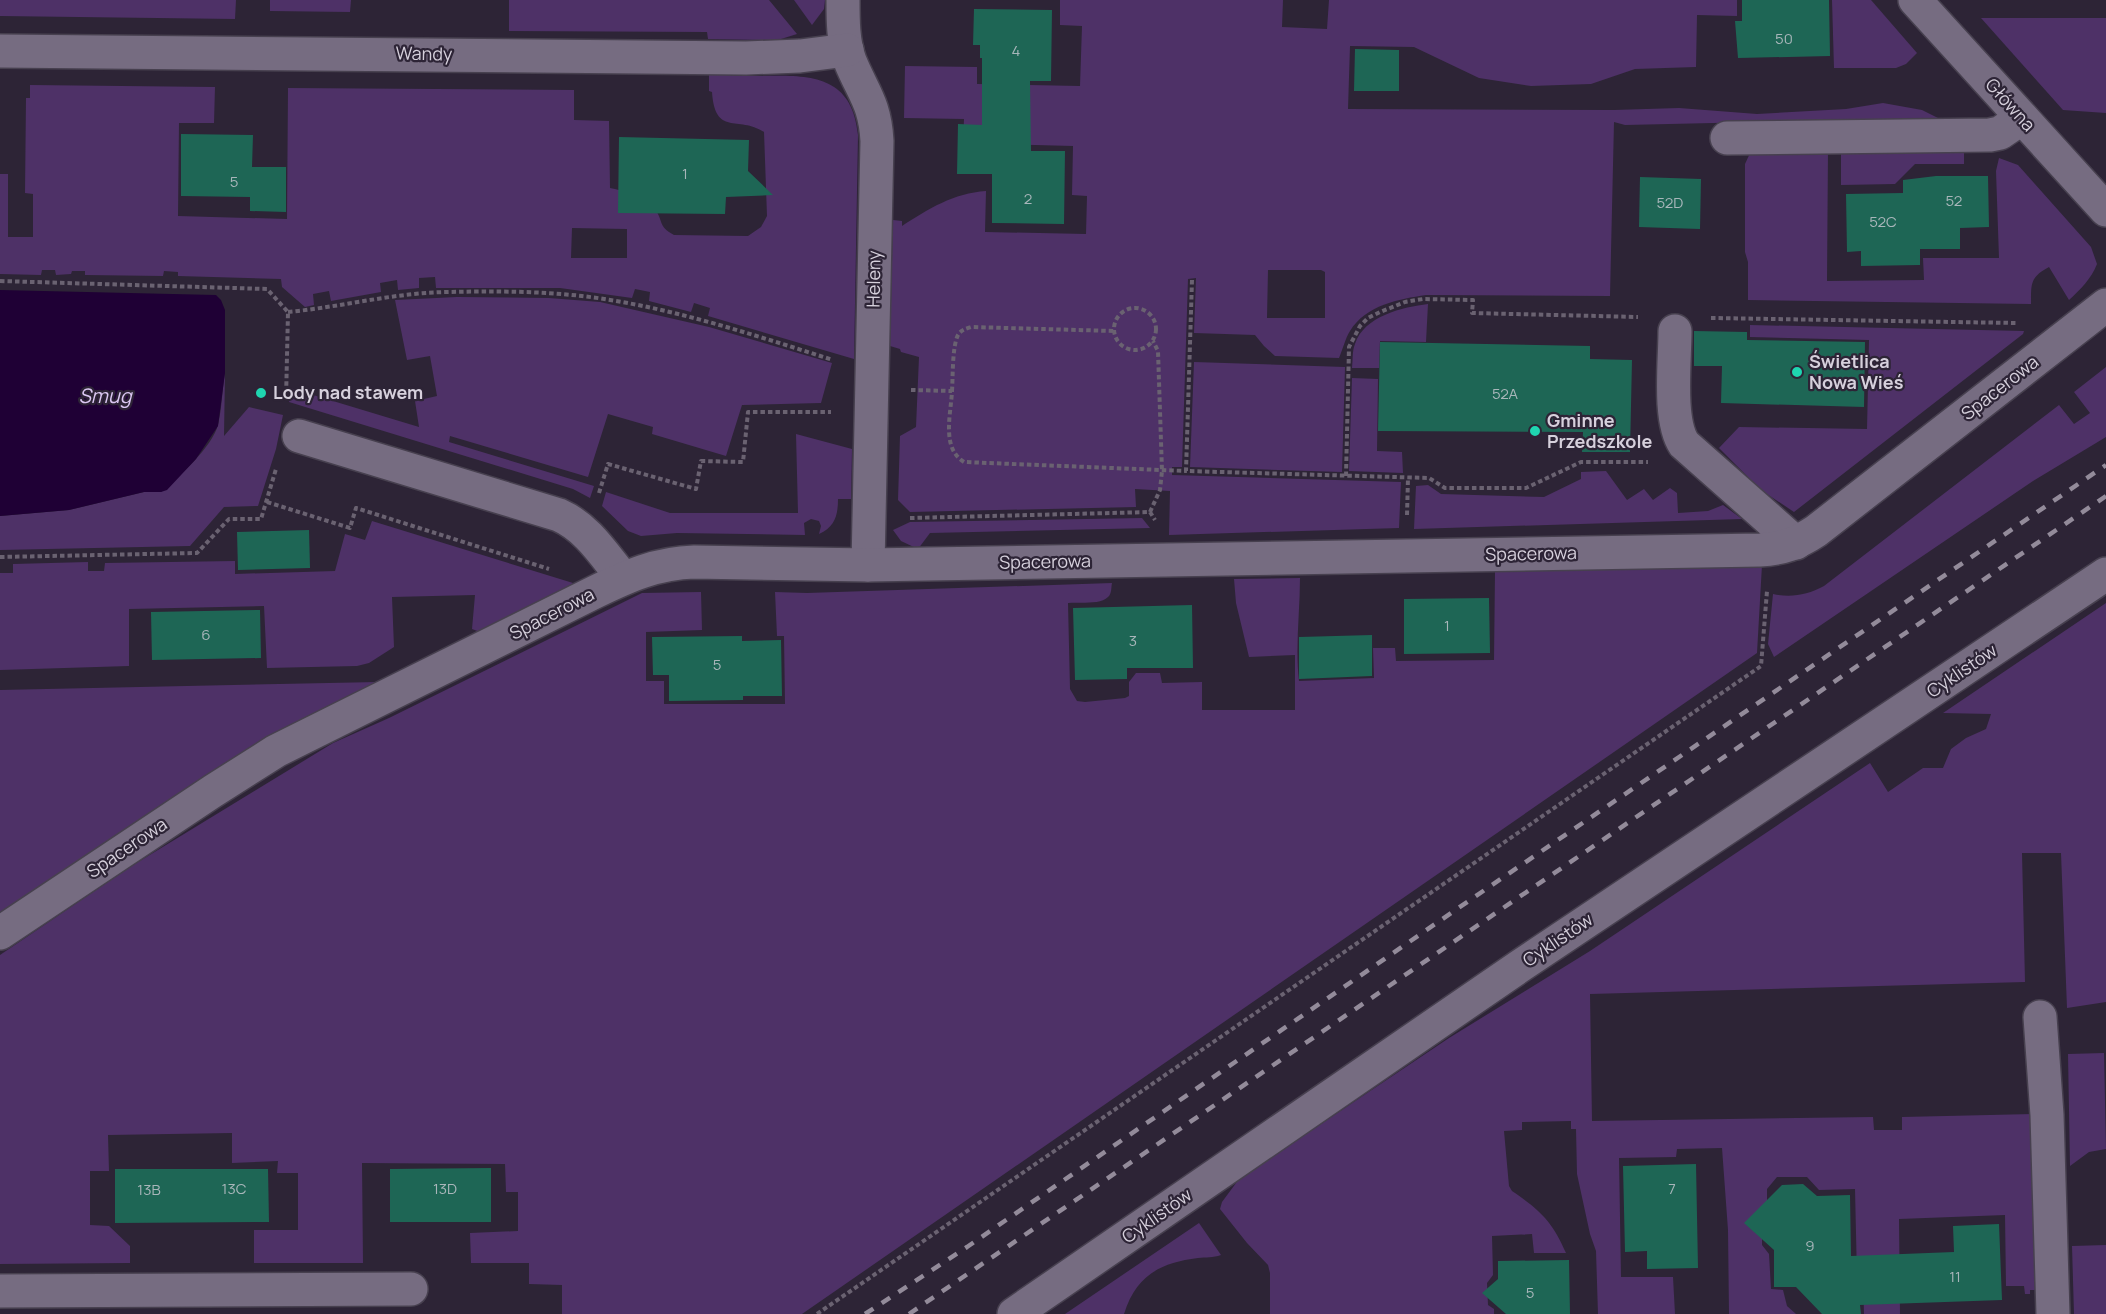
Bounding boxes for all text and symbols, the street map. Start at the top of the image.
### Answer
house number: 50 [1775,28,1793,49]
house number: 4 [1012,40,1021,61]
street label: Wandy [395,41,453,66]
street label: Główna [1980,73,2041,136]
house number: 1 [682,163,688,184]
house number: 5 [230,171,238,192]
house number: 2 [1024,188,1032,209]
house number: 52 [1946,190,1962,211]
house number: 52D [1657,192,1683,213]
house number: 52C [1869,211,1897,232]
street label: Heleny [861,250,886,308]
place label: Świetlica Nowa Wieś [1809,349,1904,394]
street label: Spacerowa [1956,349,2043,425]
marker: Świetlica Nowa Wieś [1790,365,1804,379]
place label: Lody nad stawem [273,380,423,404]
water label: Smug [78,382,134,409]
house number: 52A [1492,383,1518,404]
marker: Lody nad stawem [254,386,268,400]
place label: Gminne Przedszkole [1547,408,1653,453]
marker: Gminne Przedszkole [1528,424,1542,438]
street label: Spacerowa [1485,540,1577,566]
street label: Spacerowa [999,548,1091,574]
street label: Spacerowa [505,582,598,645]
house number: 1 [1444,615,1450,636]
house number: 6 [201,624,211,645]
house number: 3 [1129,630,1137,651]
street label: Cyklistów [1922,638,2002,703]
house number: 5 [713,654,721,675]
street label: Spacerowa [82,812,171,883]
street label: Cyklistów [1518,907,1598,972]
house number: 13C [222,1178,247,1199]
house number: 13D [433,1178,457,1199]
house number: 7 [1668,1178,1676,1199]
house number: 13B [137,1179,161,1200]
street label: Cyklistów [1117,1182,1196,1248]
house number: 9 [1805,1235,1815,1256]
house number: 11 [1949,1266,1961,1287]
house number: 5 [1526,1282,1534,1303]

